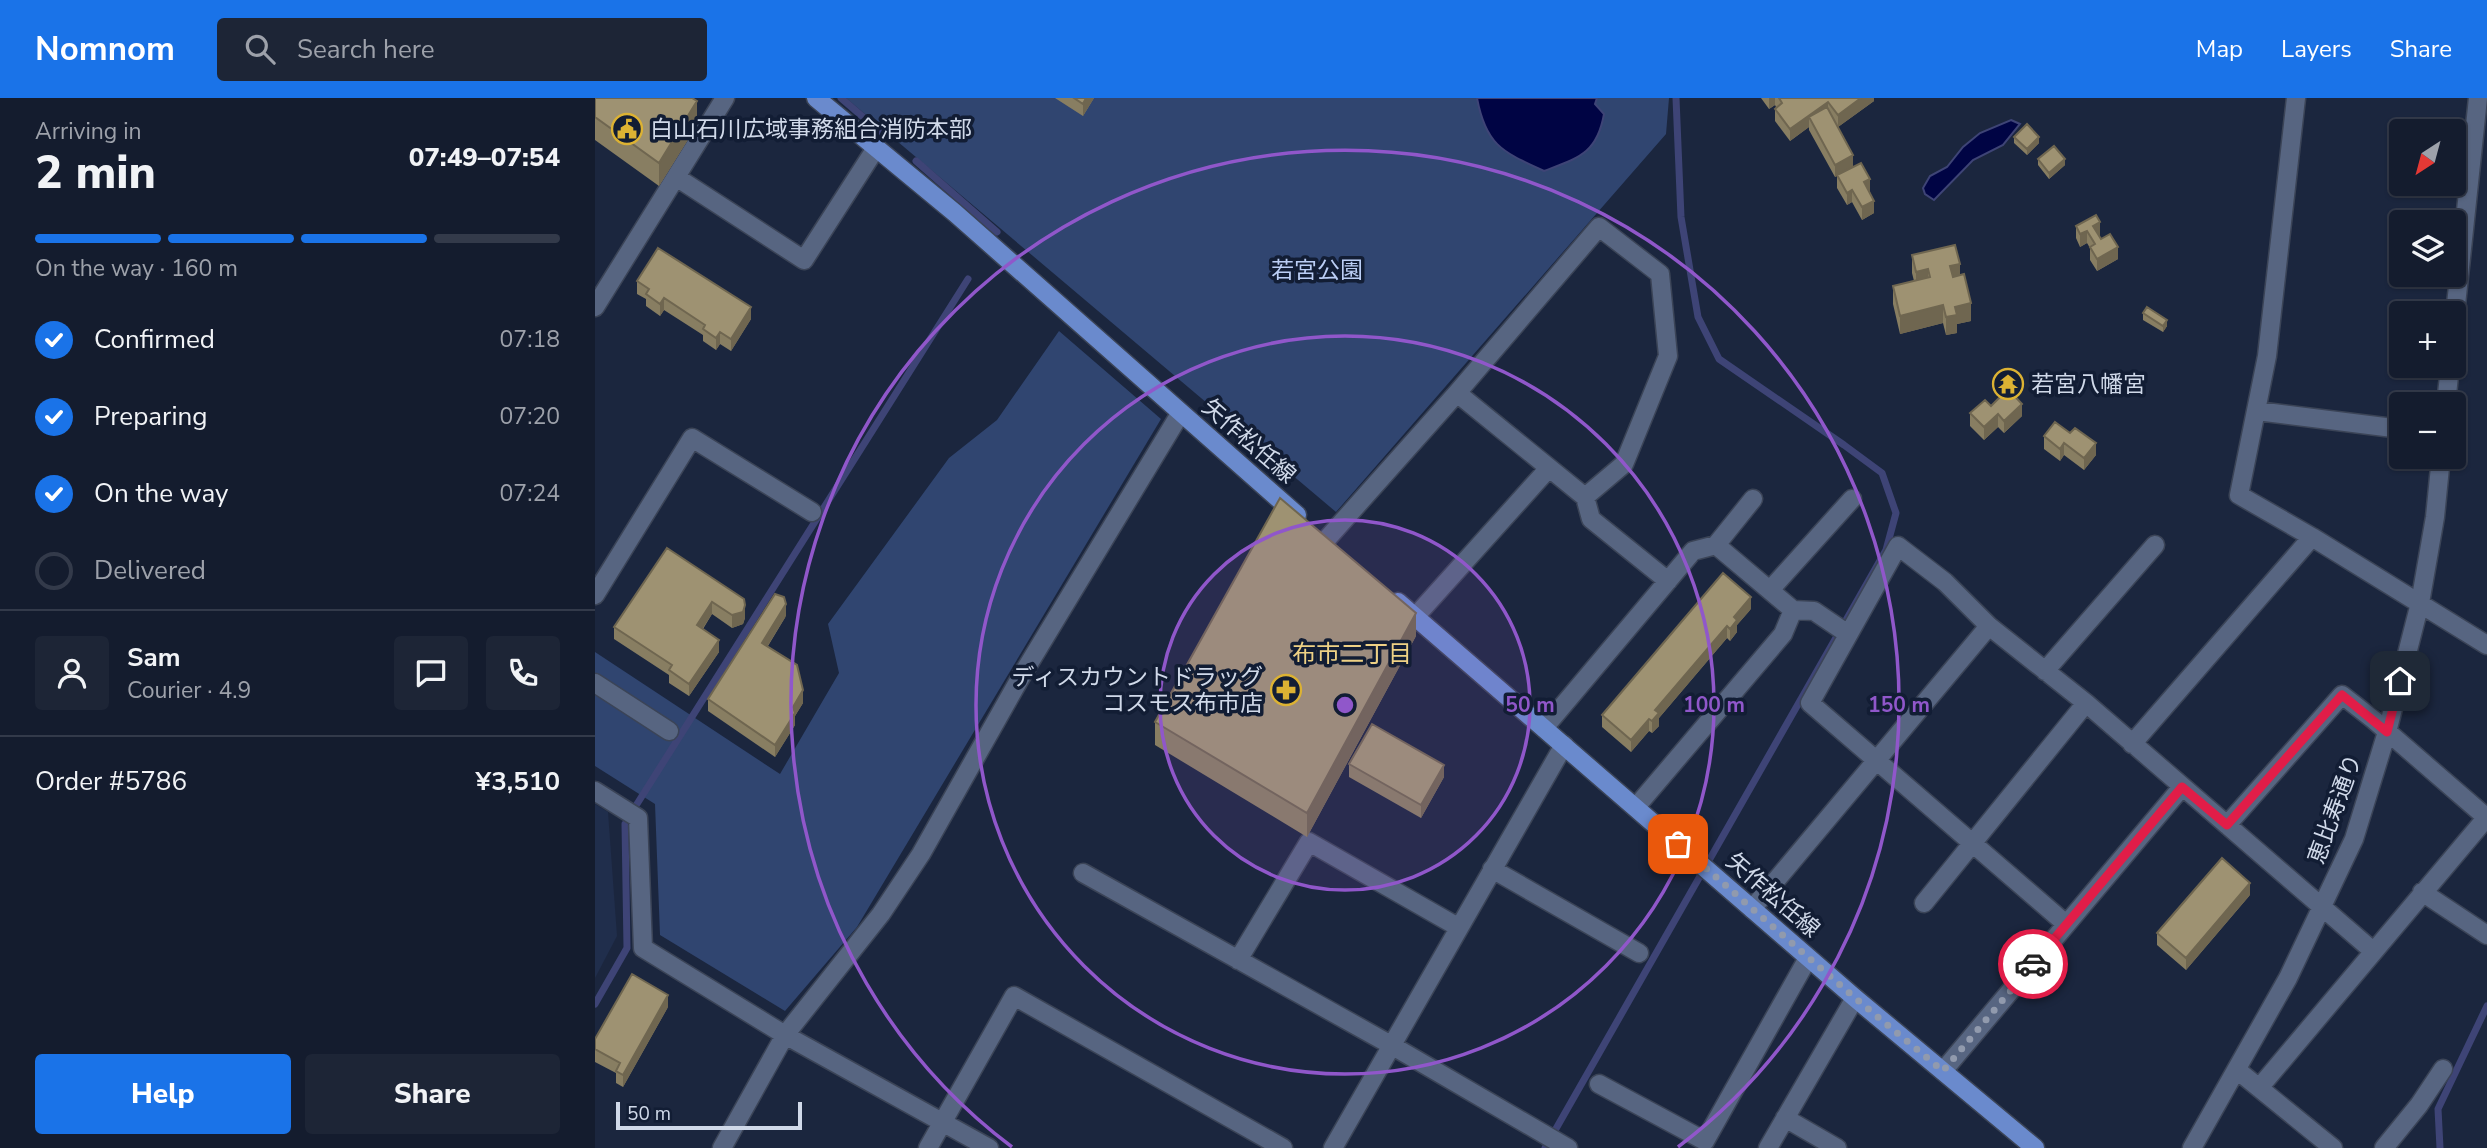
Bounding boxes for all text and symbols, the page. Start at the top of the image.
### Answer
search box [217,18,707,81]
text: Nomnom [35,27,175,72]
icon: search [241,30,279,68]
text: Search here [297,32,435,67]
text: Map [2196,33,2243,65]
text: Layers [2281,33,2352,65]
text: Share [2390,33,2452,65]
public building icon: 白山石川広域事務組合消防本部 [610,112,644,146]
place label: 白山石川広域事務組合消防本部 [650,114,972,145]
text: Arriving in [35,116,142,147]
north arrow [2389,119,2466,196]
map controls [2389,119,2466,469]
text: 07:49–07:54 [409,140,560,175]
text: 2 min [35,141,156,204]
button: layers [2389,210,2466,287]
text: On the way · 160 m [35,253,238,284]
park label: 若宮公園 [1271,255,1363,286]
button: + [2389,301,2466,378]
icon: check [35,321,73,359]
text: Confirmed [94,322,215,357]
text: 07:18 [500,324,560,355]
temple icon: 若宮八幡宮 [1991,367,2025,401]
place label: 若宮八幡宮 [2031,369,2146,400]
street label: 矢作松任線 [1195,392,1303,490]
button: − [2389,392,2466,469]
icon: check [35,398,73,436]
text: Preparing [94,399,207,434]
text: 07:20 [500,401,560,432]
icon: check [35,475,73,513]
text: On the way [94,476,228,511]
text: 07:24 [500,478,560,509]
text: Delivered [94,553,206,588]
button: person [35,636,109,710]
button: chat [394,636,468,710]
button: phone [486,636,560,710]
district label: 布市二丁目 [1292,638,1412,670]
text: Sam [127,640,180,675]
pin [2370,651,2430,711]
place label: ディスカウントドラッグ コスモス布市店 [1012,662,1263,719]
icon: home [2381,662,2419,700]
pharmacy icon: ディスカウントドラッグ コスモス布市店 [1269,673,1303,707]
text: Courier · 4.9 [127,675,251,706]
text: 50 m [1505,691,1555,719]
text: 100 m [1683,691,1745,719]
text: 150 m [1868,691,1930,719]
centre of rings [1333,693,1357,717]
street label: 恵比寿通り [2301,750,2369,868]
text: Order #5786 [35,764,187,799]
text: ¥3,510 [476,764,560,799]
pin [1648,814,1708,874]
icon: bag [1659,825,1697,863]
street label: 矢作松任線 [1719,846,1827,944]
courier [1998,929,2068,999]
icon: car [2014,945,2052,983]
button: Help [35,1054,291,1134]
button: Share [305,1054,560,1134]
scale bar [616,1099,801,1131]
text: 50 m [627,1101,671,1127]

